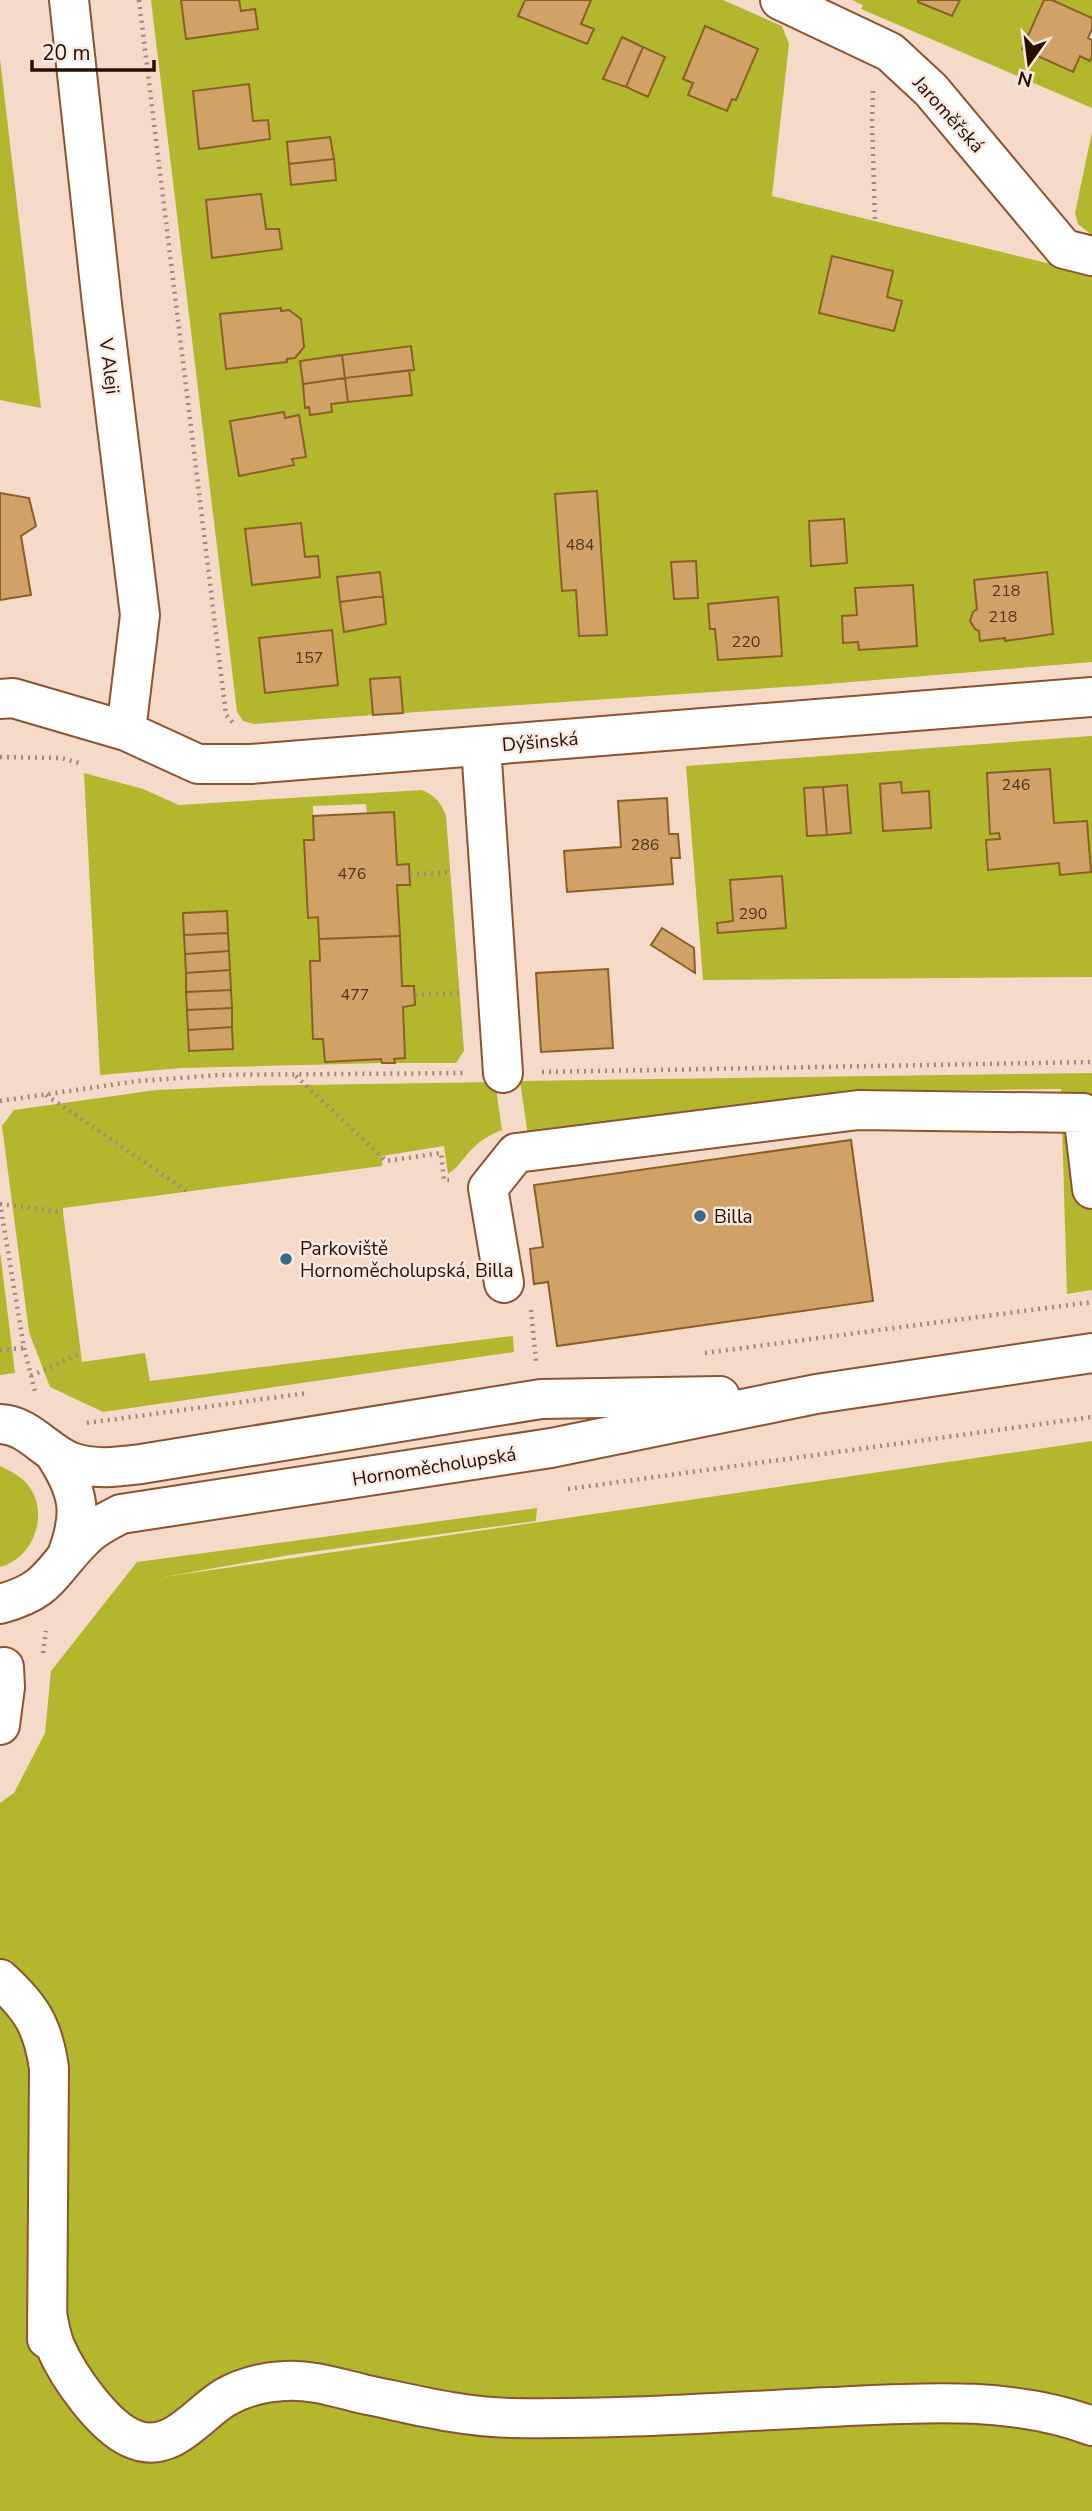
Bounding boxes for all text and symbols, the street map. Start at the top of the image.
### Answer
scale bar [32,28,154,72]
north arrow [994,28,1064,98]
text: 20 m [42,39,91,67]
text: N [1015,64,1035,93]
street label: Jaroměřská [906,70,990,159]
street label: V Aleji [93,336,125,396]
house number: 484 [566,534,595,556]
house number: 218 [992,580,1020,602]
house number: 218 [989,606,1017,628]
house number: 220 [732,631,760,653]
house number: 157 [295,647,323,669]
street label: Dýšinská [501,726,579,758]
house number: 246 [1002,774,1030,796]
house number: 286 [631,834,659,856]
house number: 476 [338,863,366,885]
house number: 290 [739,903,767,925]
house number: 477 [341,984,369,1006]
place label: Billa [714,1204,753,1230]
marker: Billa [692,1208,708,1224]
place label: Parkoviště Hornoměcholupská, Billa [300,1236,513,1284]
marker: Parkoviště Hornoměcholupská, Billa [278,1251,294,1267]
street label: Hornoměcholupská [350,1441,518,1493]

